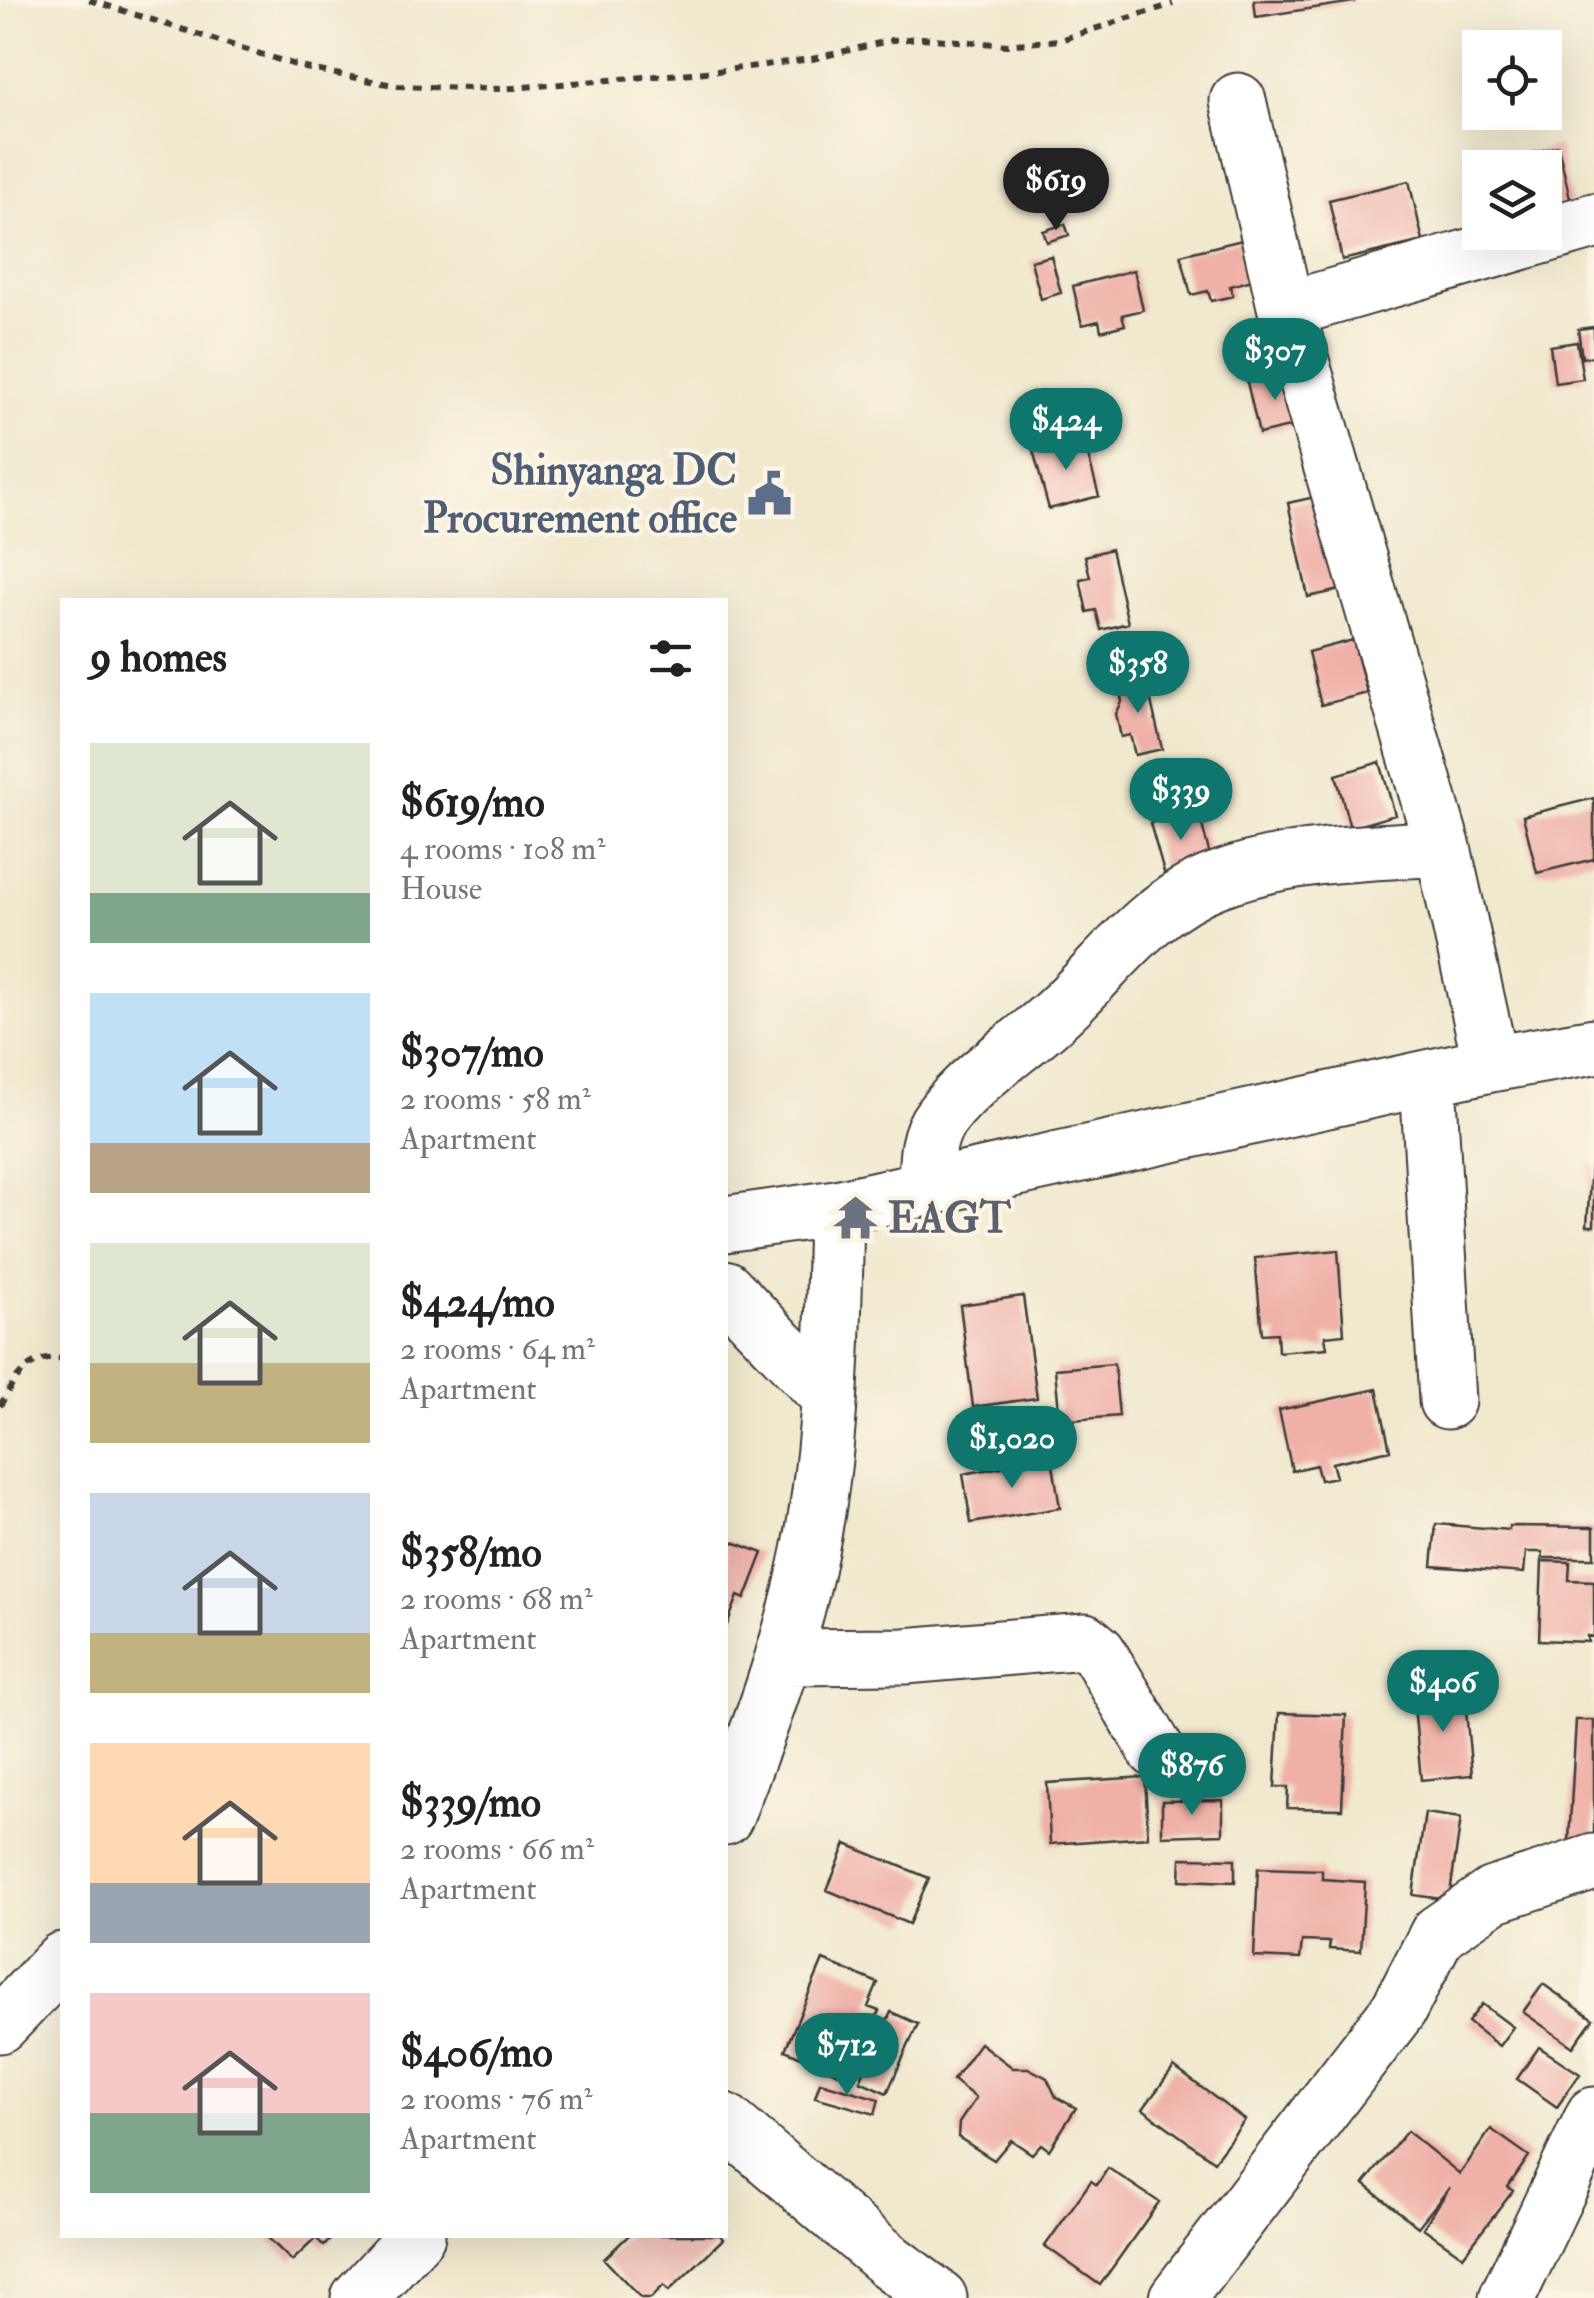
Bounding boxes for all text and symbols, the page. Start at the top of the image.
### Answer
map controls [1462,30,1562,250]
button: locate [1462,30,1562,130]
pin: $619 [997,148,1115,233]
button: layers [1462,150,1562,250]
text: $619 [1025,160,1087,200]
pin: $307 [1216,318,1334,403]
text: $307 [1244,330,1306,370]
pin: $424 [1007,388,1125,473]
text: $424 [1032,400,1100,440]
place label: Shinyanga DC Procurement office [423,445,737,545]
public building icon: Shinyanga DC Procurement office [746,469,794,517]
icon: filters [643,631,698,686]
pin: $358 [1079,631,1197,716]
text: 9 homes [90,632,227,684]
text: $358 [1108,643,1168,683]
pin: $339 [1122,758,1240,843]
text: $339 [1151,770,1211,810]
text: $619/mo [400,777,545,829]
icon: home [170,783,290,903]
text: 4 rooms · 108 m² [400,829,605,869]
text: House [400,869,482,909]
text: $307/mo [400,1027,544,1079]
icon: home [170,1033,290,1153]
text: 2 rooms · 58 m² [400,1079,591,1119]
text: Apartment [400,1119,537,1159]
temple icon: EAGT [831,1193,879,1241]
place label: EAGT [888,1193,1012,1245]
text: $424/mo [400,1277,555,1329]
icon: home [170,1283,290,1403]
text: 2 rooms · 64 m² [400,1329,595,1369]
text: Apartment [400,1369,537,1409]
pin: $1,020 [931,1406,1093,1491]
text: $1,020 [969,1418,1055,1458]
text: $358/mo [400,1527,542,1579]
icon: home [170,1533,290,1653]
text: 2 rooms · 68 m² [400,1579,593,1619]
text: Apartment [400,1619,537,1659]
pin: $406 [1384,1650,1502,1735]
text: $406 [1409,1662,1477,1702]
pin: $876 [1133,1733,1251,1818]
text: $876 [1160,1745,1224,1785]
text: $339/mo [400,1777,541,1829]
icon: home [170,1783,290,1903]
text: 2 rooms · 66 m² [400,1829,594,1869]
text: Apartment [400,1869,537,1909]
pin: $712 [788,2013,906,2098]
text: $712 [817,2025,877,2065]
text: $406/mo [400,2027,553,2079]
icon: home [170,2033,290,2153]
text: 2 rooms · 76 m² [400,2079,593,2119]
text: Apartment [400,2119,537,2159]

